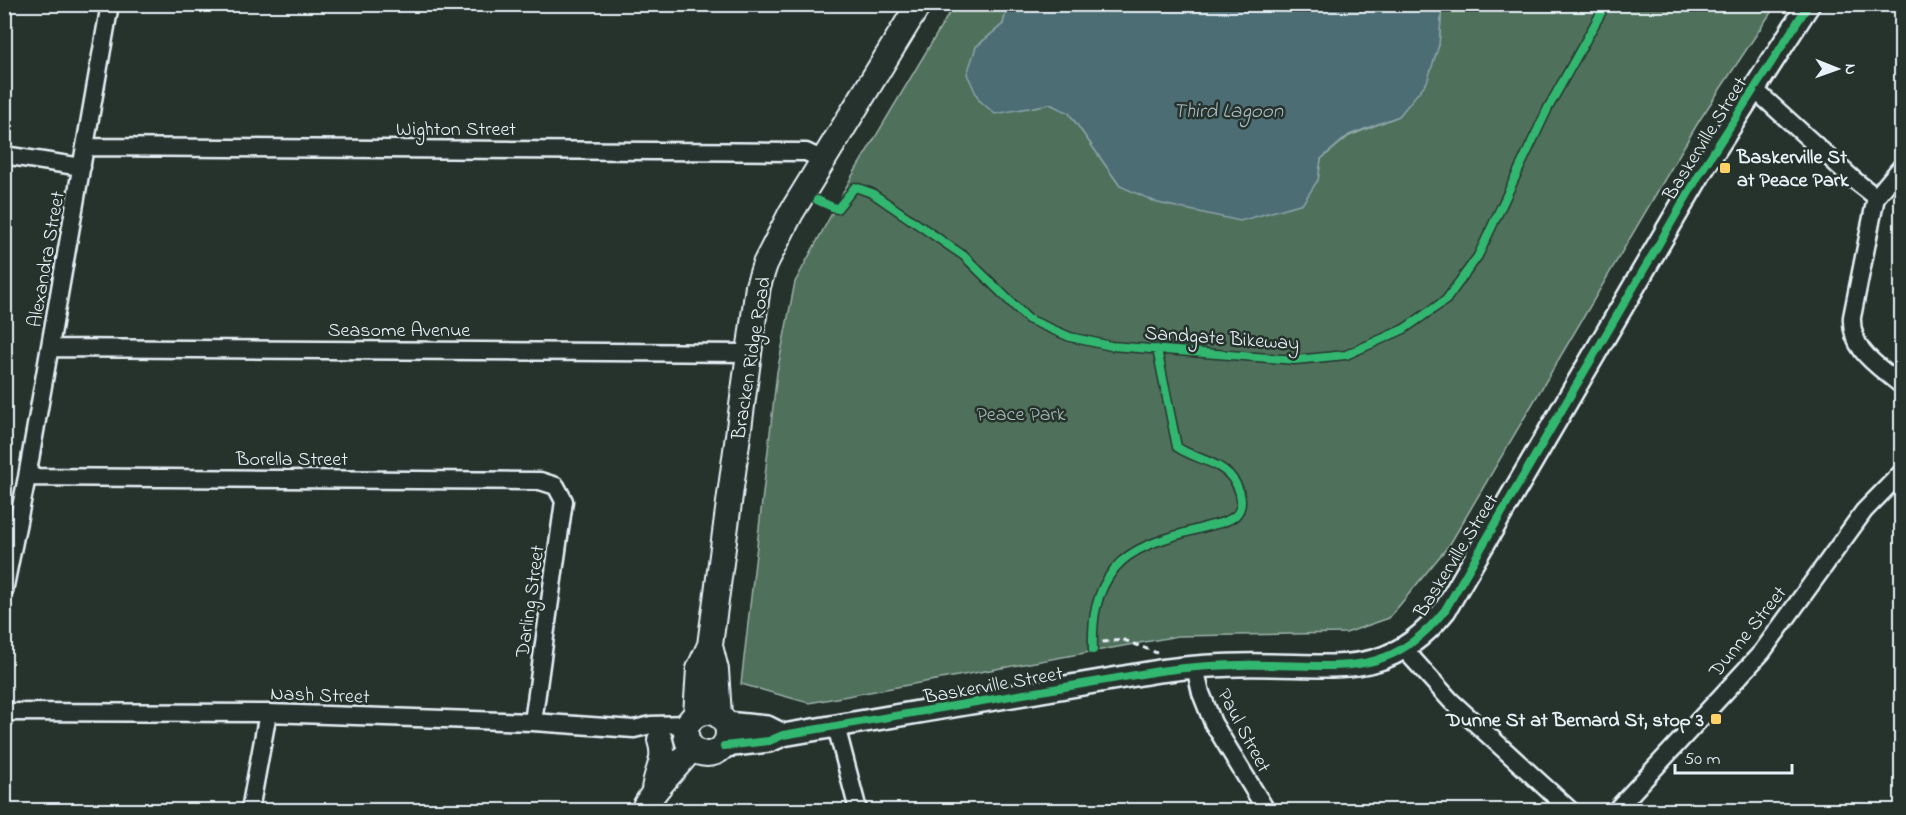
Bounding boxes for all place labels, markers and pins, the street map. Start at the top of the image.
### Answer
place label: Baskerville St at Peace Park [1736,144,1850,196]
marker: Baskerville St at Peace Park [1718,161,1732,175]
place label: Dunne St at Bernard St, stop 3 [1445,707,1704,736]
marker: Dunne St at Bernard St, stop 3 [1709,712,1723,726]

